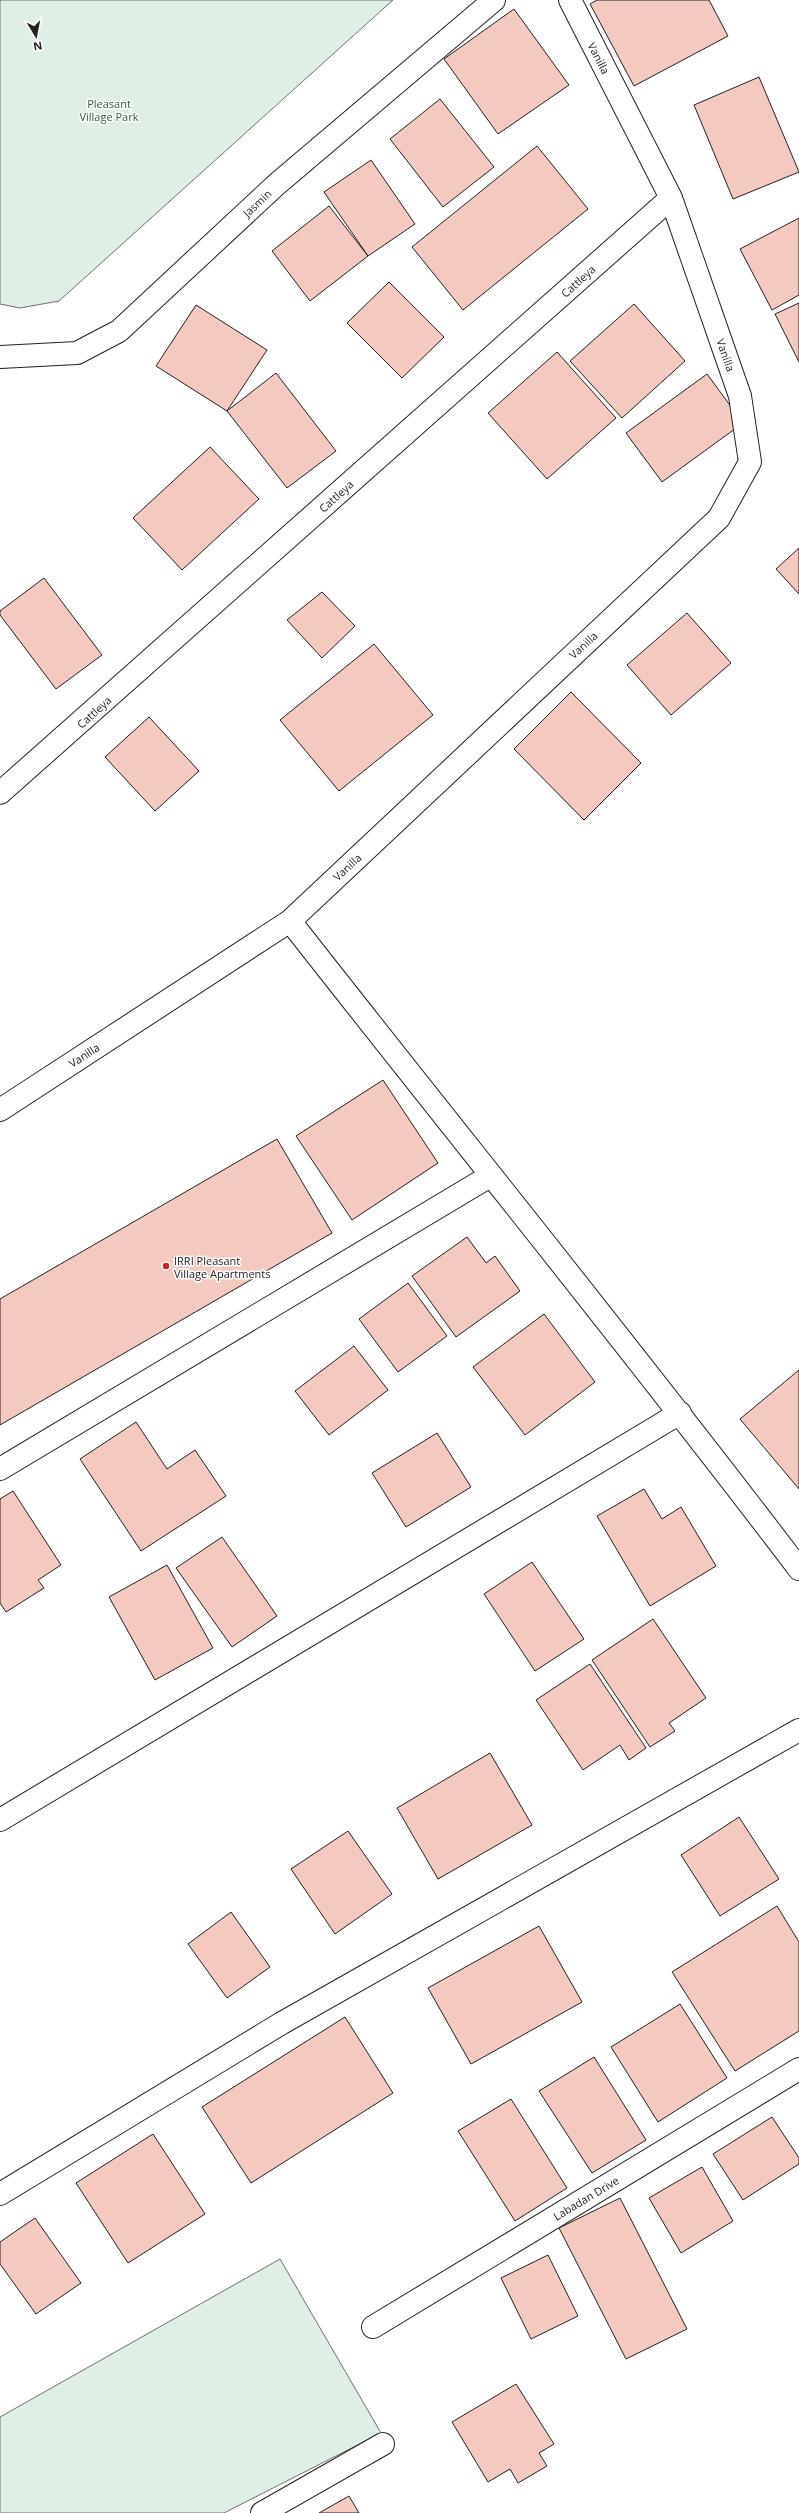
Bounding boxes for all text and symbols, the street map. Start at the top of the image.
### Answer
north arrow [16,16,56,56]
text: N [32,38,44,55]
street label: Vanilla [585,40,613,76]
park label: Pleasant Village Park [79,96,139,124]
street label: Jasmin [239,186,275,221]
street label: Cattleya [558,262,598,300]
street label: Vanilla [713,337,739,373]
street label: Cattleya [316,477,356,515]
street label: Vanilla [566,628,600,662]
street label: Cattleya [74,693,114,731]
street label: Vanilla [330,850,364,884]
street label: Vanilla [66,1039,102,1071]
place label: IRRI Pleasant Village Apartments [174,1253,271,1281]
marker: IRRI Pleasant Village Apartments [161,1261,171,1271]
street label: Labadan Drive [550,2172,622,2224]

